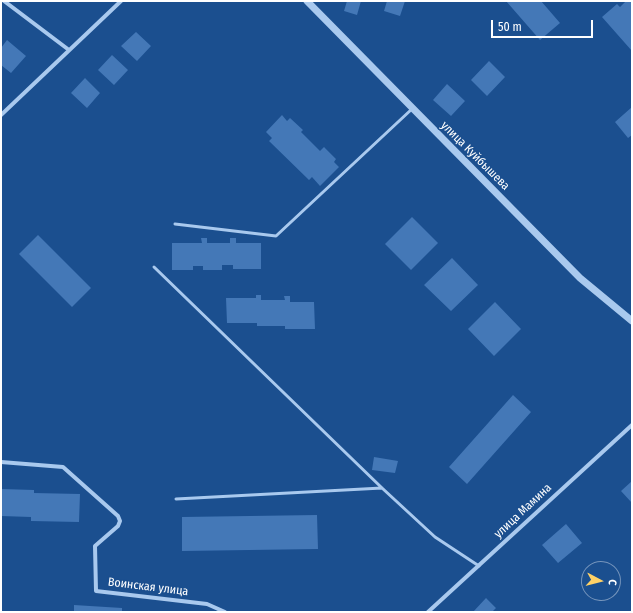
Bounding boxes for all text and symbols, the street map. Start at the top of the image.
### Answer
scale bar [493,12,595,38]
text: 50 m [498,20,522,34]
street label: улица Куйбышева [438,119,512,193]
street label: улица Мамина [491,481,555,541]
north arrow [581,561,621,601]
street label: Воинская улица [107,575,189,599]
text: С [606,579,619,586]

